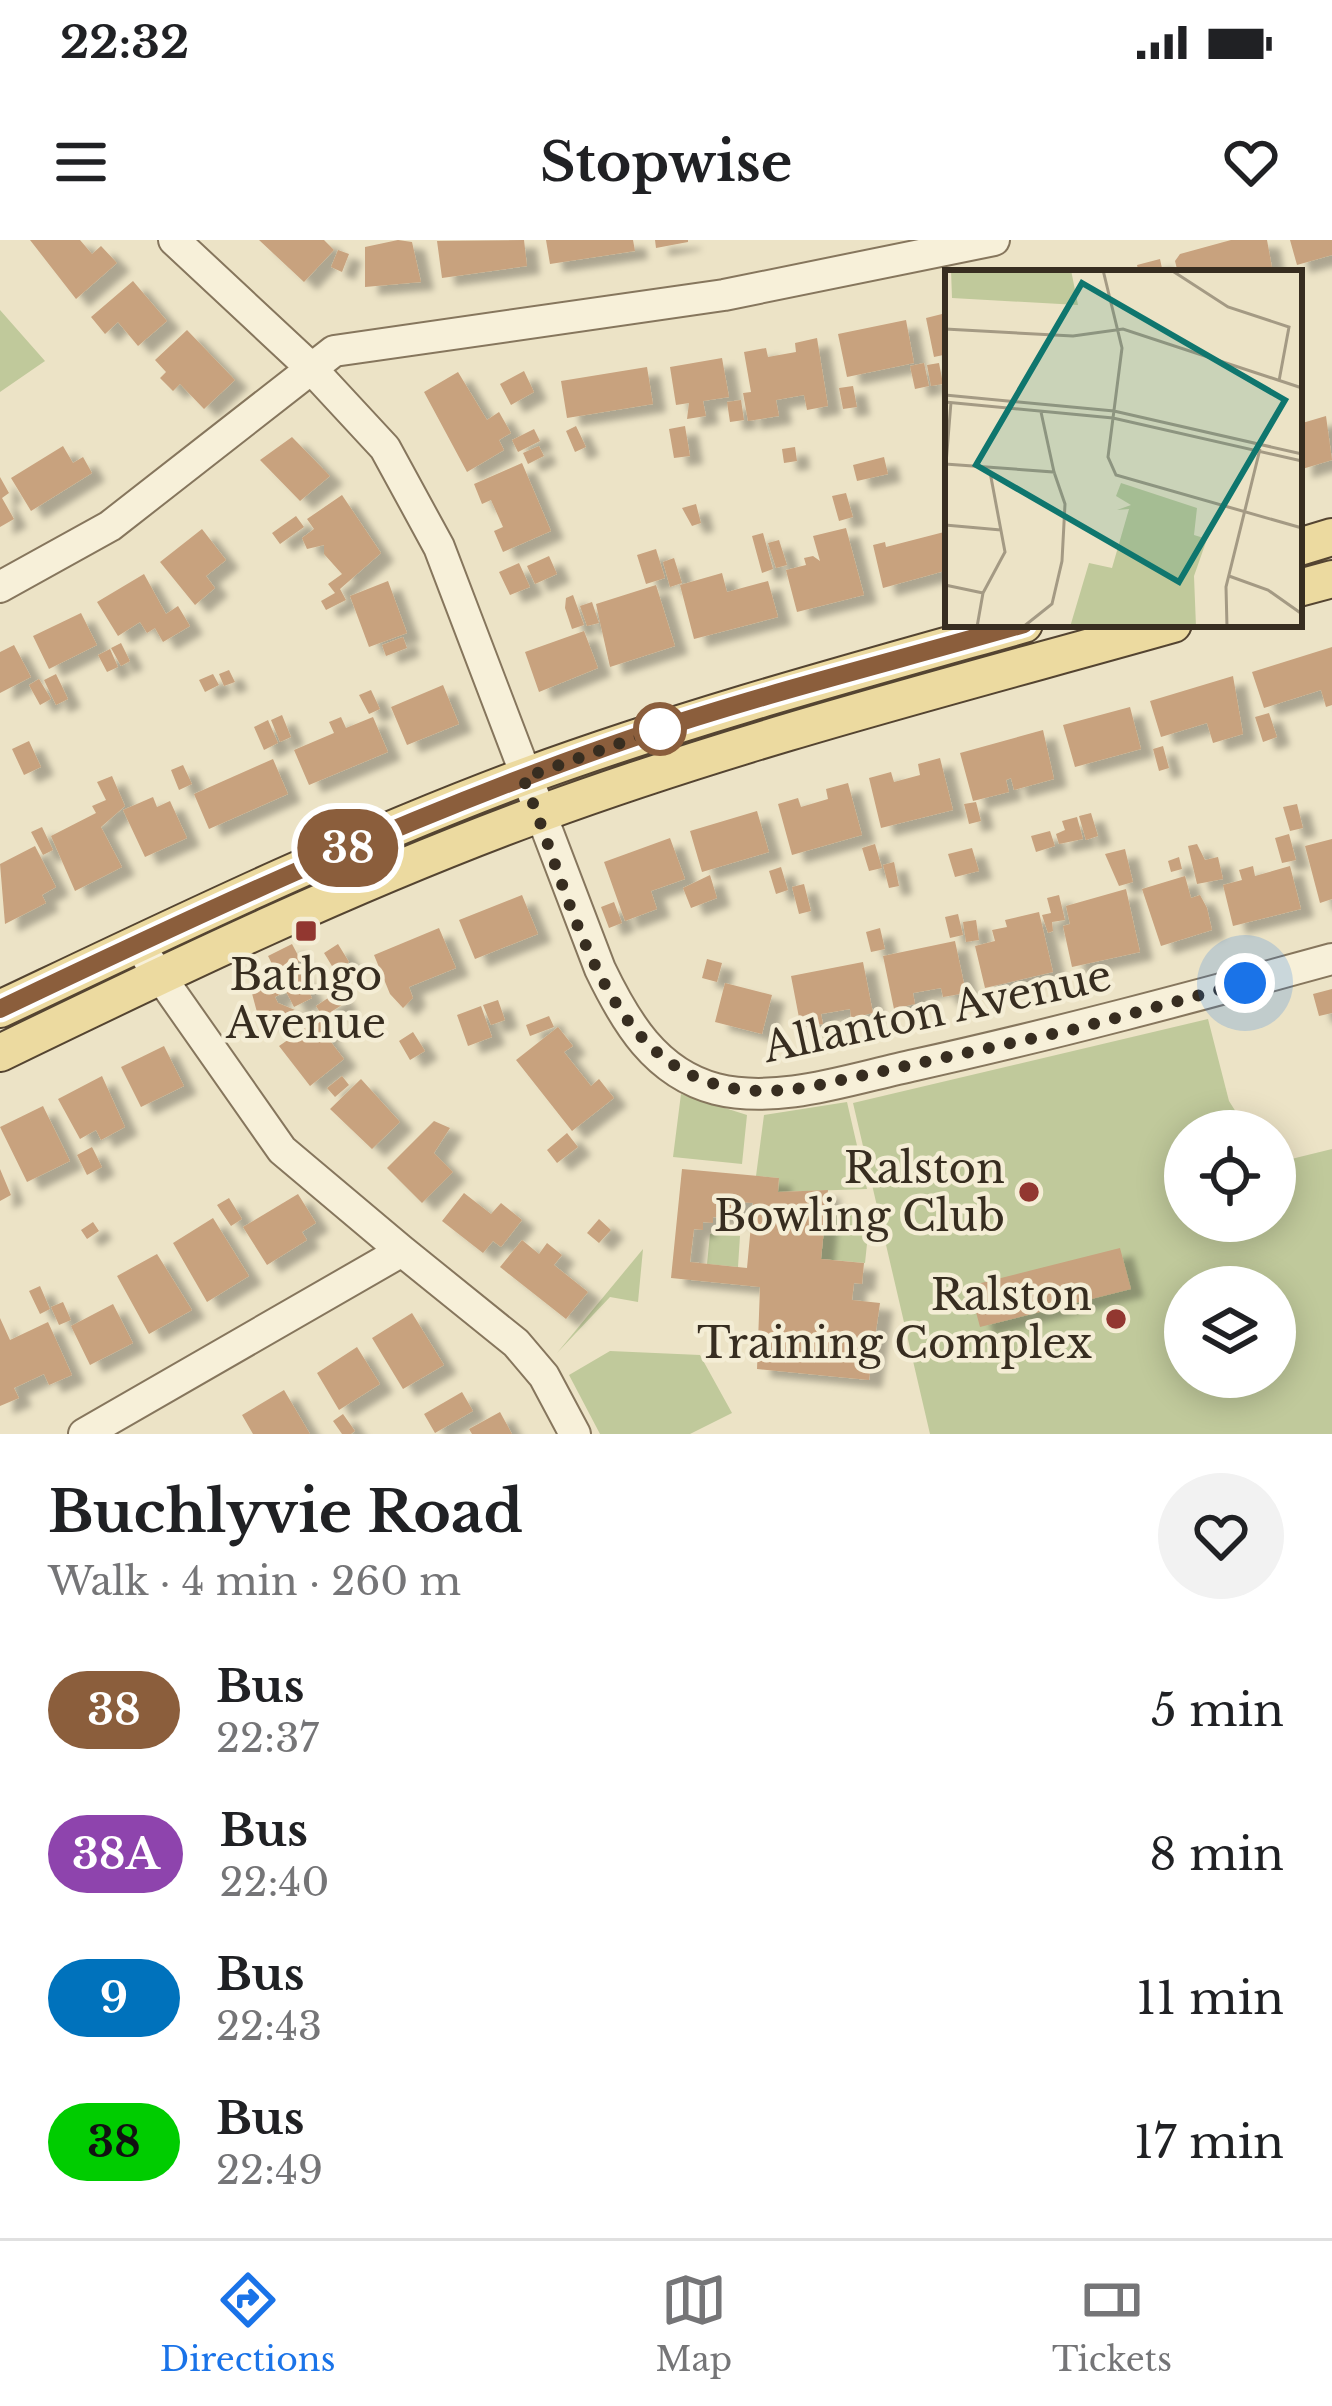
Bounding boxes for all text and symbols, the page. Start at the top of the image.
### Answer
text: 22:32 [60,14,189,70]
icon: menu [48,129,114,195]
text: Stopwise [540,129,792,196]
icon: heart [1218,129,1284,195]
inset map [945,270,1302,627]
unlabelled marker [635,704,685,754]
line badge: 38 [294,809,402,887]
text: 38 [321,822,375,874]
marker: Bathgo Avenue [293,918,319,944]
place label: Bathgo Avenue [225,949,386,1049]
street label: Allanton Avenue [757,949,1116,1073]
your location [1215,953,1275,1013]
map controls [1164,1110,1296,1398]
button: locate [1164,1110,1296,1242]
place label: Ralston Bowling Club [714,1142,1005,1242]
marker: Ralston Bowling Club [1016,1179,1042,1205]
button: layers [1164,1266,1296,1398]
place label: Ralston Training Complex [697,1269,1092,1369]
marker: Ralston Training Complex [1103,1306,1129,1332]
button: heart [1158,1473,1284,1599]
text: Buchlyvie Road [48,1477,523,1547]
text: Walk · 4 min · 260 m [48,1557,461,1606]
text: Bus [216,1658,304,1714]
text: 5 min [1151,1682,1284,1738]
text: 38 [87,1684,141,1736]
text: 22:37 [216,1714,319,1763]
text: Bus [219,1802,308,1858]
text: 8 min [1149,1826,1284,1882]
text: 38A [72,1828,159,1880]
text: 22:40 [219,1858,329,1907]
text: Bus [216,1946,304,2002]
text: 11 min [1136,1970,1284,2026]
text: 9 [100,1972,128,2024]
text: 22:43 [216,2002,322,2051]
text: Bus [216,2090,304,2146]
text: 17 min [1134,2114,1284,2170]
text: 38 [87,2116,141,2168]
text: 22:49 [216,2146,323,2195]
tab: Directions [160,2267,335,2380]
tab: Map [655,2267,732,2380]
tab: Tickets [1052,2267,1172,2380]

